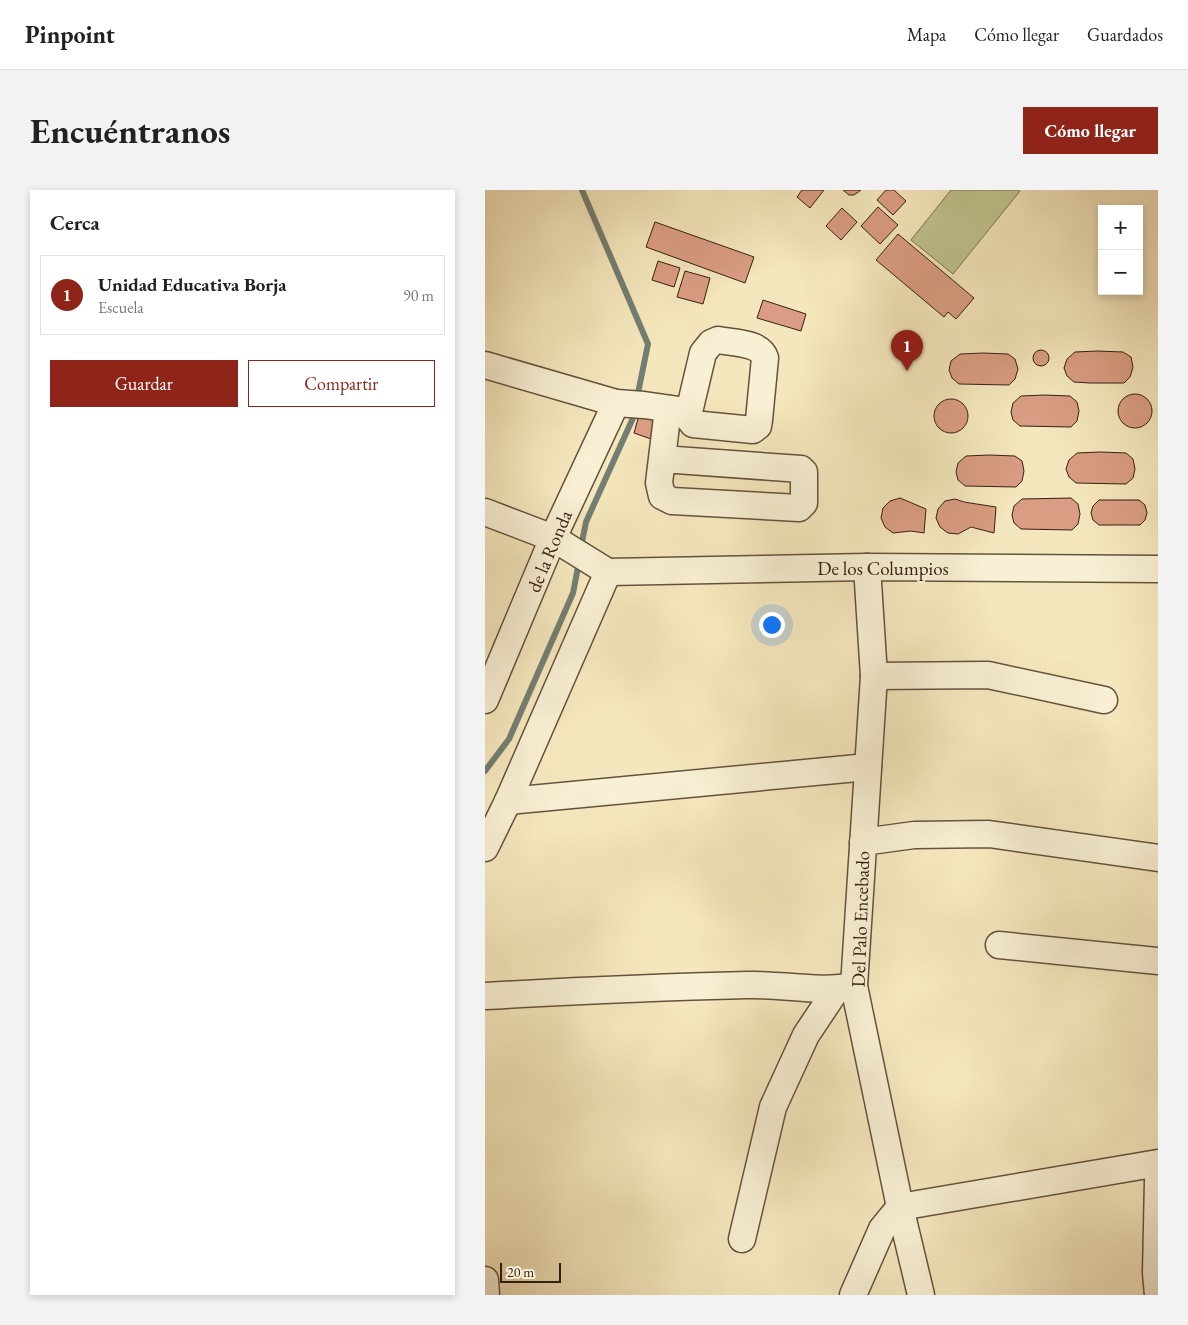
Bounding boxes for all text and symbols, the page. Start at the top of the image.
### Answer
text: Pinpoint [25,19,115,50]
text: Mapa [907,23,946,46]
text: Cómo llegar [974,23,1059,46]
text: Guardados [1087,23,1163,46]
button: Cómo llegar [1023,107,1158,154]
text: Encuéntranos [30,108,230,153]
map controls [1098,205,1143,295]
button: + [1098,205,1143,250]
text: Cerca [50,209,100,236]
button: − [1098,250,1143,295]
text: Unidad Educativa Borja [98,272,287,297]
text: 1 [63,285,71,306]
text: 90 m [403,285,434,306]
text: Escuela [98,297,144,318]
pin: 1 [891,330,923,371]
button: Guardar [50,360,238,407]
button: Compartir [248,360,435,407]
street label: de la Ronda [521,506,578,596]
street label: De los Columpios [817,556,949,581]
your location [759,612,785,638]
street label: Del Palo Encebado [846,850,875,988]
scale bar [500,1260,561,1283]
text: 20 m [507,1263,534,1281]

